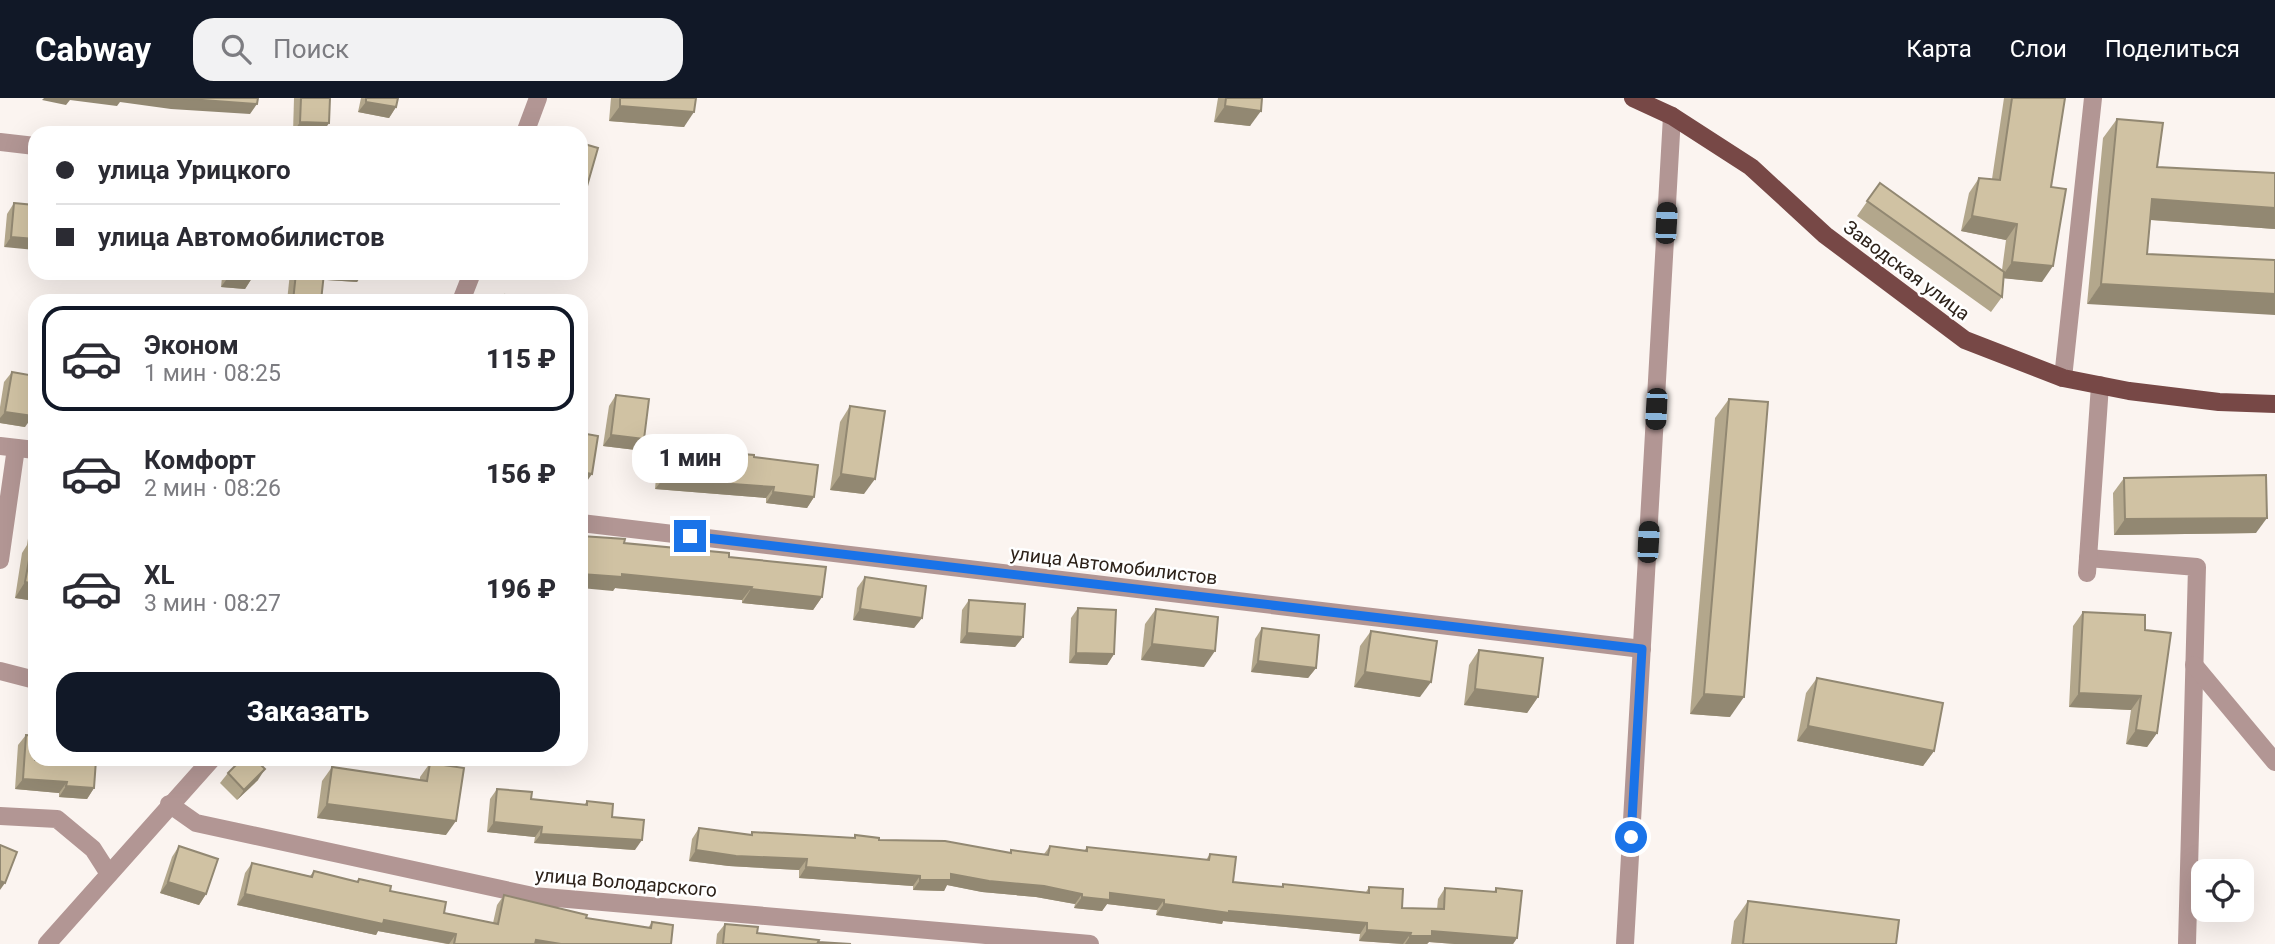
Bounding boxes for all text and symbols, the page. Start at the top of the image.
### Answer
search box [193,18,683,81]
text: Cabway [35,30,151,69]
icon: search [217,30,255,68]
text: Поиск [273,34,349,64]
text: Карта [1906,35,1972,63]
text: Слои [2010,35,2067,63]
text: Поделиться [2105,35,2240,63]
text: улица Урицкого [98,155,291,185]
car [1655,201,1678,245]
street label: Заводская улица [1839,215,1974,325]
text: улица Автомобилистов [98,222,385,252]
icon: car [60,327,123,390]
text: Эконом [144,330,239,360]
text: 115 ₽ [486,344,556,374]
text: 1 мин · 08:25 [144,360,281,387]
car [1645,387,1668,431]
callout: 1 мин [632,434,748,484]
icon: car [60,442,123,505]
text: Комфорт [144,445,256,475]
text: 1 мин [659,445,721,472]
text: 156 ₽ [486,459,556,489]
text: 2 мин · 08:26 [144,475,281,502]
route end [674,520,706,552]
car [1637,520,1660,564]
street label: улица Автомобилистов [1009,541,1219,590]
icon: car [60,557,123,620]
text: XL [144,560,175,590]
text: 196 ₽ [486,574,556,604]
text: 3 мин · 08:27 [144,590,281,617]
button: Заказать [56,672,560,752]
route start [1615,821,1647,853]
map controls [2191,859,2254,922]
button: locate [2191,859,2254,922]
street label: улица Володарского [534,863,718,902]

